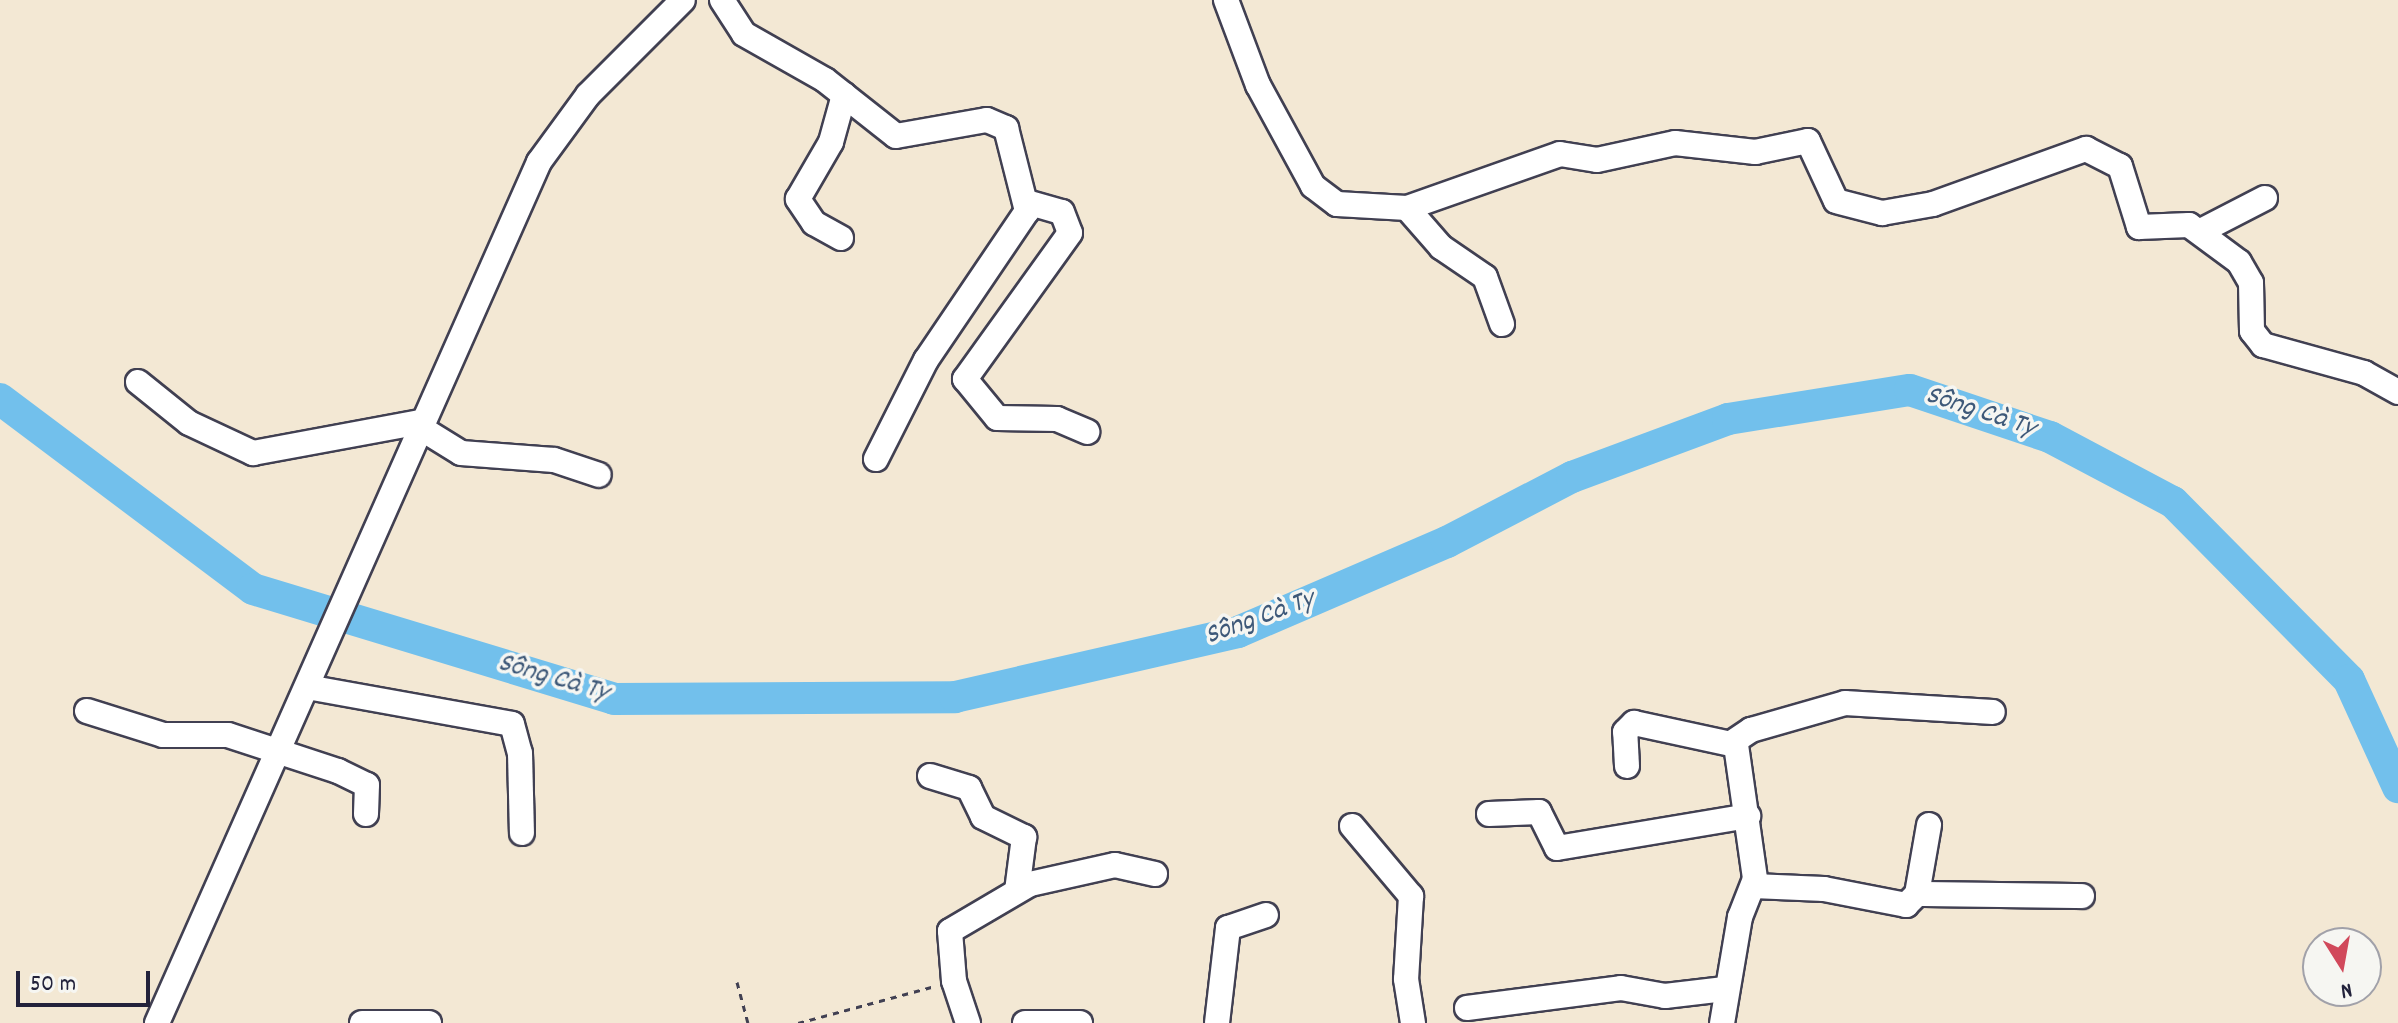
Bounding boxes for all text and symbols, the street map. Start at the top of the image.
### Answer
water label: Sông Cà Ty [1921,380,2039,446]
water label: Sông Cà Ty [1201,584,1319,654]
water label: Sông Cà Ty [494,647,612,711]
north arrow [2302,927,2382,1007]
scale bar [20,955,154,1005]
text: 50 m [30,968,76,1002]
text: N [2338,973,2355,1005]

